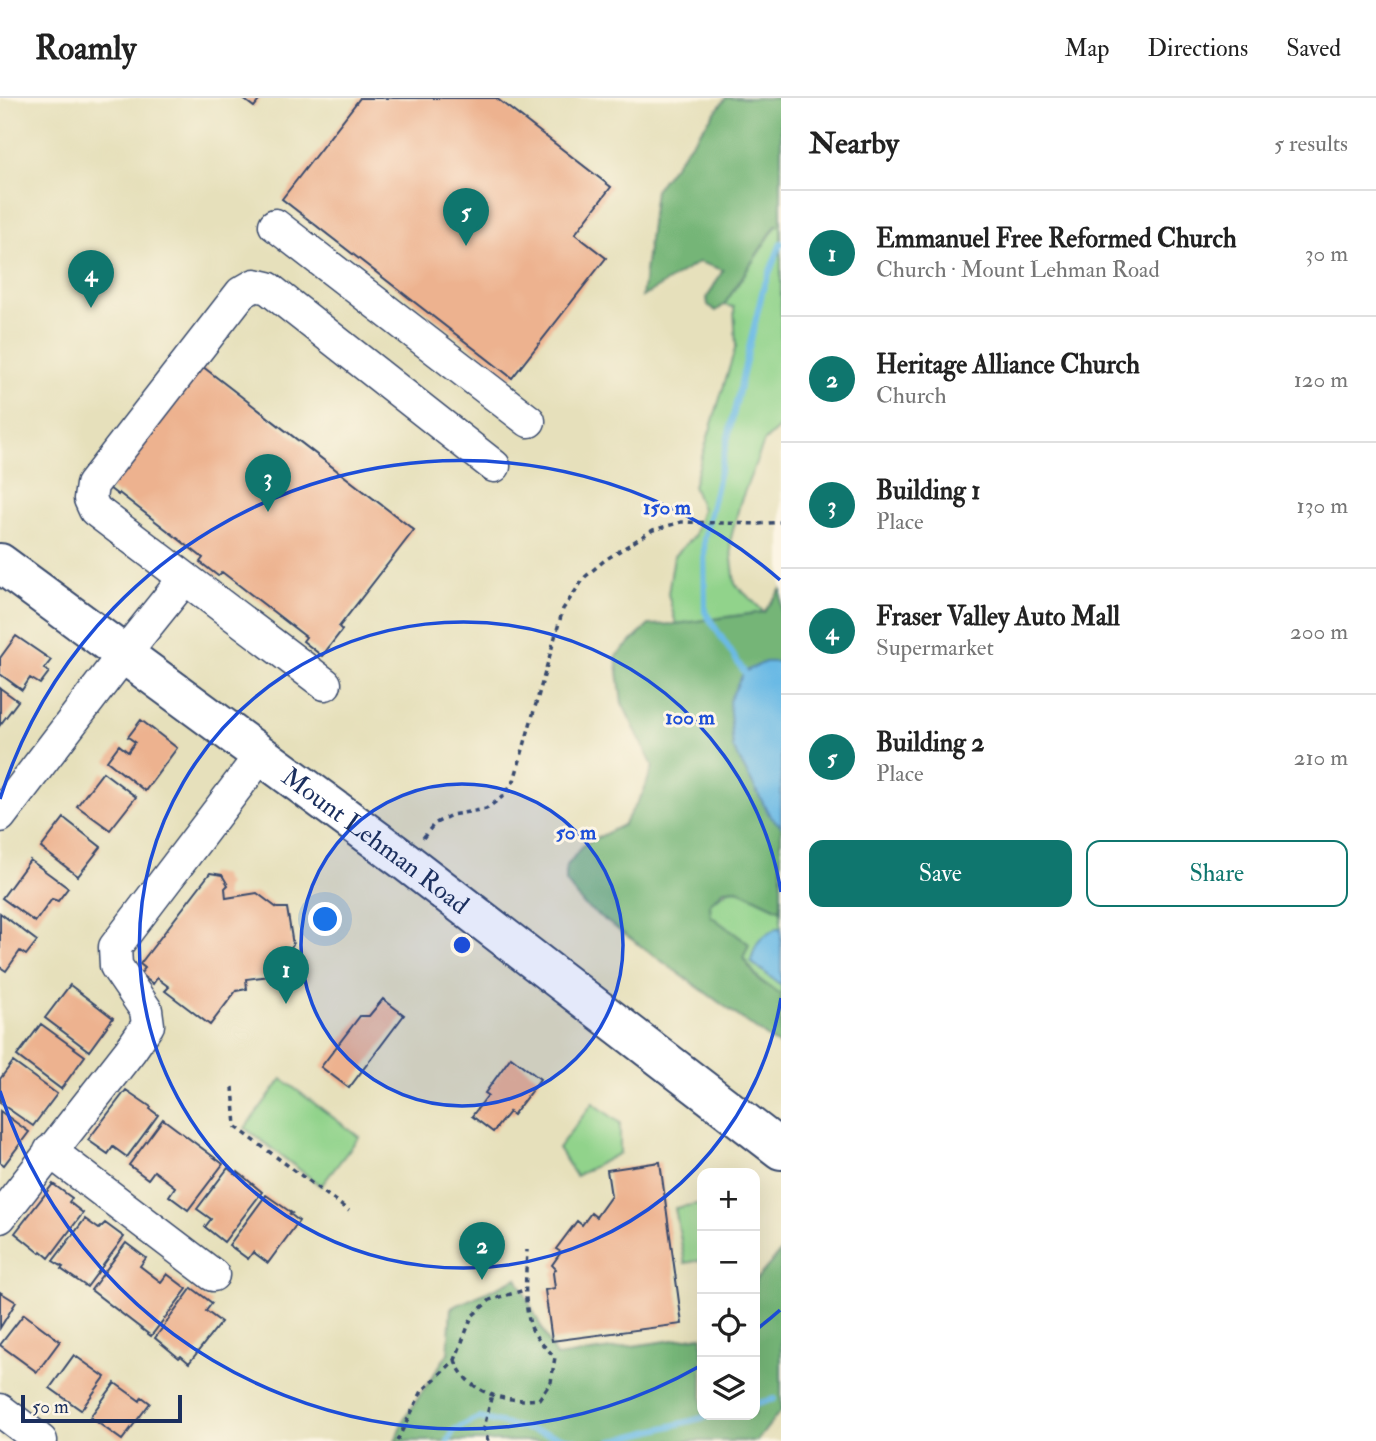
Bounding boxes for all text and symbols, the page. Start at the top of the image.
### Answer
text: Roamly [35,28,136,69]
text: Map [1064,33,1109,64]
text: Directions [1147,33,1248,64]
text: Saved [1286,33,1341,64]
text: Nearby [809,125,899,162]
text: 5 results [1274,129,1348,158]
pin: 5 [443,188,489,246]
text: Emmanuel Free Reformed Church [876,223,1237,255]
text: 1 [828,239,836,268]
text: 30 m [1305,239,1348,268]
pin: 4 [68,250,114,308]
text: Church · Mount Lehman Road [876,255,1160,284]
text: Heritage Alliance Church [876,349,1140,381]
text: 2 [826,365,838,394]
text: 120 m [1294,365,1348,394]
text: Church [876,381,946,410]
pin: 3 [245,454,291,512]
text: Building 1 [876,475,981,507]
text: 3 [828,491,836,520]
text: 130 m [1296,491,1348,520]
text: 150 m [643,494,692,521]
text: Place [876,507,924,536]
text: Fraser Valley Auto Mall [876,601,1120,633]
text: 4 [826,617,838,646]
text: 200 m [1290,617,1348,646]
text: Supermarket [876,633,994,662]
text: 100 m [665,704,716,731]
text: Building 2 [876,727,985,759]
text: 5 [827,743,837,772]
text: 210 m [1294,743,1348,772]
text: Place [876,759,924,788]
street label: Mount Lehman Road [275,761,475,921]
text: 50 m [556,819,597,846]
button: Save [809,840,1072,907]
button: Share [1086,840,1348,907]
your location [308,902,342,936]
centre of rings [450,933,474,957]
pin: 1 [263,946,309,1004]
map controls [697,1168,760,1420]
button: + [697,1168,760,1231]
pin: 2 [459,1222,505,1280]
button: − [697,1231,760,1294]
button: locate [697,1294,760,1357]
button: layers [697,1357,760,1420]
scale bar [21,1392,182,1424]
text: 50 m [32,1395,69,1419]

